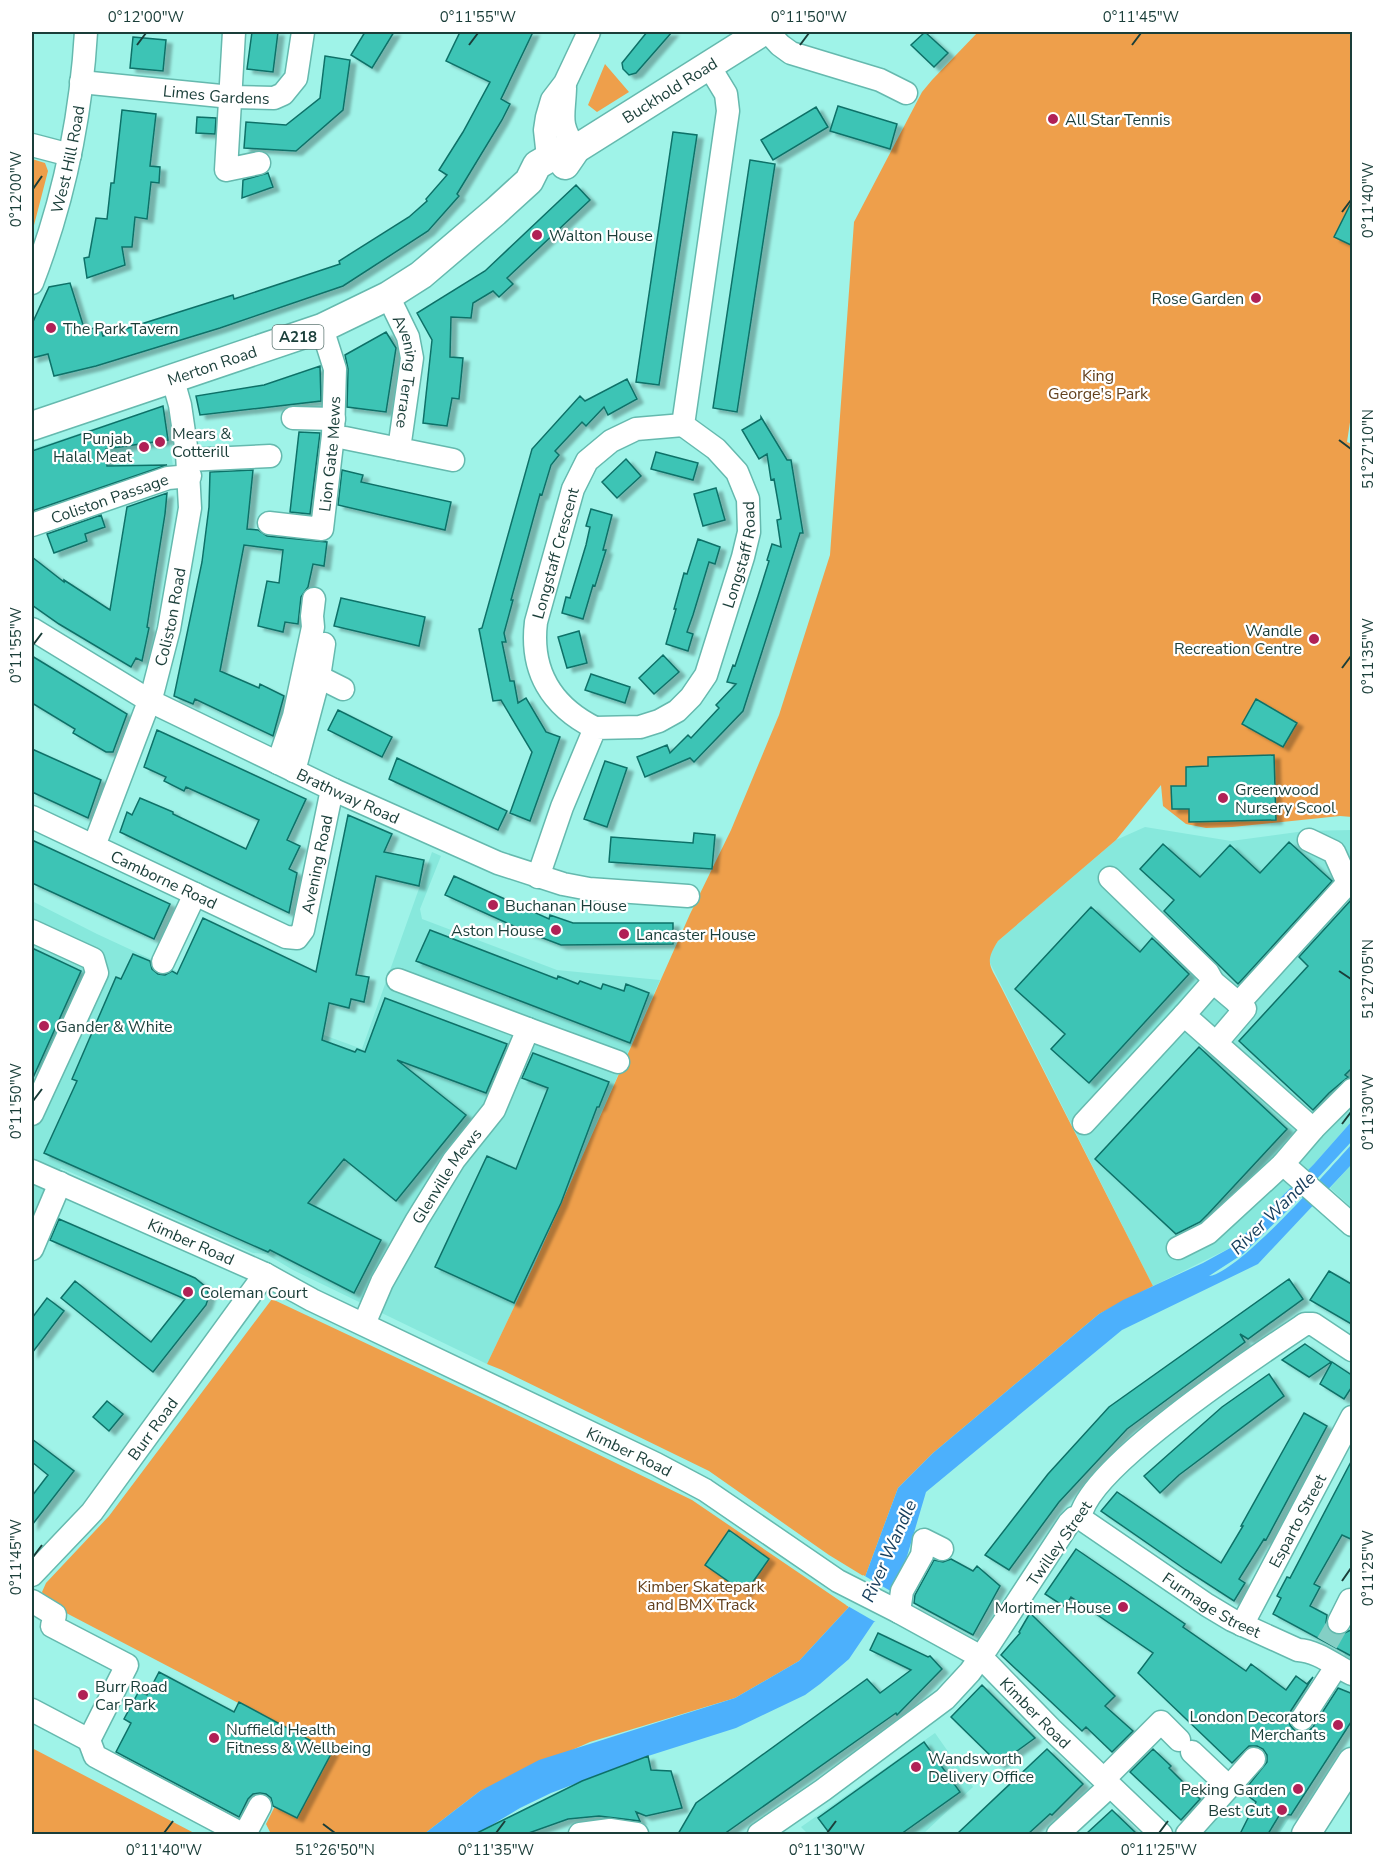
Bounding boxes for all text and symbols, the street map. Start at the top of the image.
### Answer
text: 0°12'00"W [108,7,185,27]
text: 0°11'55"W [440,7,517,27]
text: 0°11'50"W [771,7,848,27]
text: 0°11'45"W [1103,7,1180,27]
street label: Buckhold Road [618,53,722,129]
street label: Limes Gardens [162,80,270,110]
street label: West Hill Road [46,104,90,216]
place label: All Star Tennis [1065,109,1171,131]
marker: All Star Tennis [1046,112,1060,126]
text: 0°12'00"W [6,150,26,227]
text: 0°11'40"W [1358,161,1378,238]
place label: Walton House [549,225,653,247]
marker: Walton House [530,228,544,242]
place label: Rose Garden [1152,288,1244,310]
marker: Rose Garden [1249,291,1263,305]
street label: Avening Terrace [387,311,422,430]
place label: The Park Tavern [63,318,179,340]
marker: The Park Tavern [44,321,58,335]
road number: A218 [272,325,324,349]
street label: Merton Road [165,341,260,391]
park label: King George's Park [1048,365,1149,405]
street label: Lion Gate Mews [314,396,346,513]
text: 51°27'10"N [1358,409,1378,489]
place label: Mears & Cotterill [172,423,231,463]
place label: Punjab Halal Meat [53,428,132,468]
marker: Mears & Cotterill [153,435,167,449]
marker: Punjab Halal Meat [137,440,151,454]
street label: Coliston Passage [48,469,172,530]
street label: Longstaff Crescent [527,485,585,622]
street label: Longstaff Road [718,501,762,611]
street label: Coliston Road [150,566,191,669]
text: 0°11'55"W [6,606,26,683]
text: 0°11'35"W [1358,617,1378,694]
place label: Wandle Recreation Centre [1174,620,1302,660]
marker: Wandle Recreation Centre [1307,632,1321,646]
street label: Brathway Road [293,764,403,830]
place label: Greenwood Nursery Scool [1235,779,1336,819]
marker: Greenwood Nursery Scool [1216,791,1230,805]
street label: Avening Road [297,813,338,916]
street label: Camborne Road [107,846,221,915]
place label: Buchanan House [505,895,627,917]
marker: Buchanan House [486,898,500,912]
place label: Aston House [451,920,544,942]
marker: Aston House [549,923,563,937]
place label: Lancaster House [636,924,756,946]
marker: Lancaster House [617,927,631,941]
text: 51°27'05"N [1358,939,1378,1019]
place label: Gander & White [56,1016,173,1038]
marker: Gander & White [37,1019,51,1033]
text: 0°11'50"W [6,1062,26,1139]
text: 0°11'30"W [1358,1073,1378,1150]
street label: Glenville Mews [407,1124,487,1228]
water label: River Wandle [1225,1166,1321,1260]
street label: Kimber Road [144,1214,237,1271]
place label: Coleman Court [200,1282,308,1304]
marker: Coleman Court [181,1285,195,1299]
street label: Burr Road [123,1393,184,1465]
street label: Kimber Road [582,1422,675,1482]
street label: Esparto Street [1264,1470,1332,1572]
water label: River Wandle [856,1496,922,1606]
street label: Twilley Street [1022,1496,1098,1591]
text: 0°11'45"W [6,1518,26,1595]
text: 0°11'25"W [1358,1529,1378,1606]
street label: Furmage Street [1158,1568,1264,1644]
park label: Kimber Skatepark and BMX Track [638,1576,765,1616]
place label: Mortimer House [995,1597,1111,1619]
marker: Mortimer House [1116,1600,1130,1614]
street label: Kimber Road [994,1673,1075,1754]
place label: Burr Road Car Park [95,1676,168,1716]
marker: Burr Road Car Park [76,1688,90,1702]
place label: London Decorators Merchants [1190,1706,1326,1746]
marker: London Decorators Merchants [1331,1718,1345,1732]
place label: Nuffield Health Fitness & Wellbeing [226,1719,371,1759]
marker: Nuffield Health Fitness & Wellbeing [207,1731,221,1745]
place label: Wandsworth Delivery Office [928,1748,1034,1788]
marker: Wandsworth Delivery Office [909,1760,923,1774]
place label: Peking Garden [1181,1779,1286,1801]
marker: Peking Garden [1291,1782,1305,1796]
place label: Best Cut [1208,1800,1270,1822]
marker: Best Cut [1275,1803,1289,1817]
text: 0°11'40"W [126,1840,203,1860]
text: 51°26'50"N [295,1840,375,1860]
text: 0°11'35"W [458,1840,535,1860]
text: 0°11'30"W [789,1840,866,1860]
text: 0°11'25"W [1121,1840,1198,1860]

